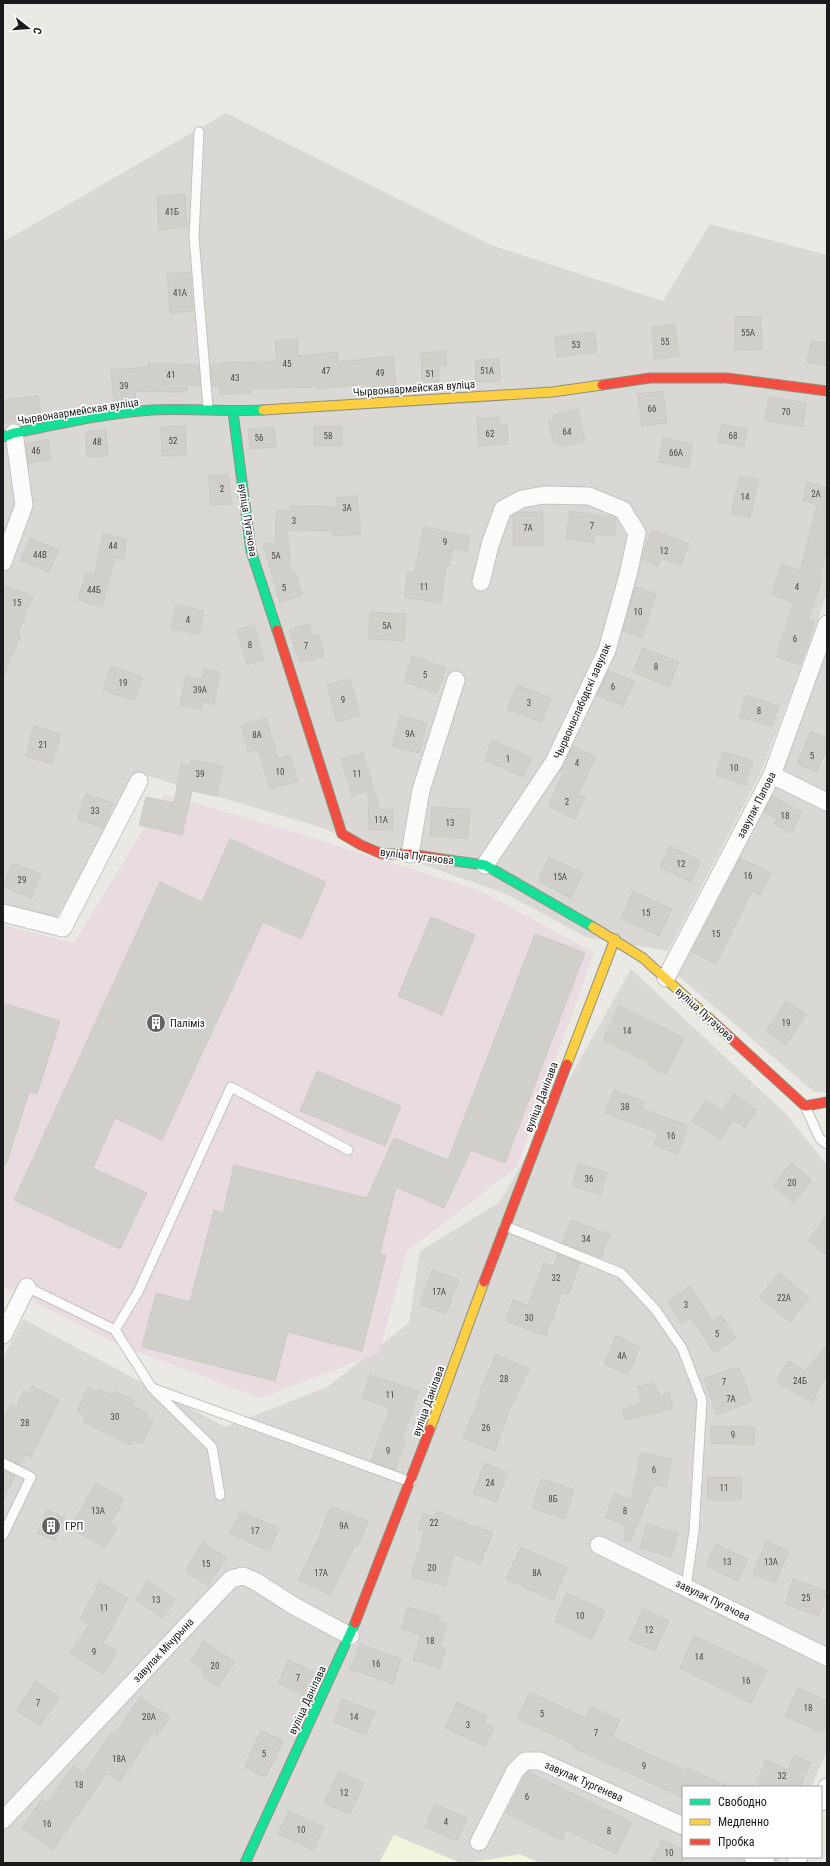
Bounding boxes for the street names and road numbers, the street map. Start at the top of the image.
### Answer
street label: Чырвонаармейская вуліца [352,378,476,399]
street label: Чырвонаармейская вуліца [17,395,140,427]
street label: вуліца Пугачова [235,483,260,558]
street label: Чырвонаслабодскі завулак [551,641,614,761]
street label: завулак Папова [734,770,779,841]
street label: вуліца Пугачова [379,846,454,867]
street label: вуліца Пугачова [673,985,736,1044]
street label: вуліца Данілава [522,1060,561,1134]
street label: вуліца Данілава [410,1364,447,1438]
street label: завулак Пугачова [673,1577,752,1624]
street label: завулак Мічурына [130,1615,196,1685]
street label: вуліца Данілава [286,1664,329,1736]
street label: завулак Тургенева [543,1758,625,1805]

